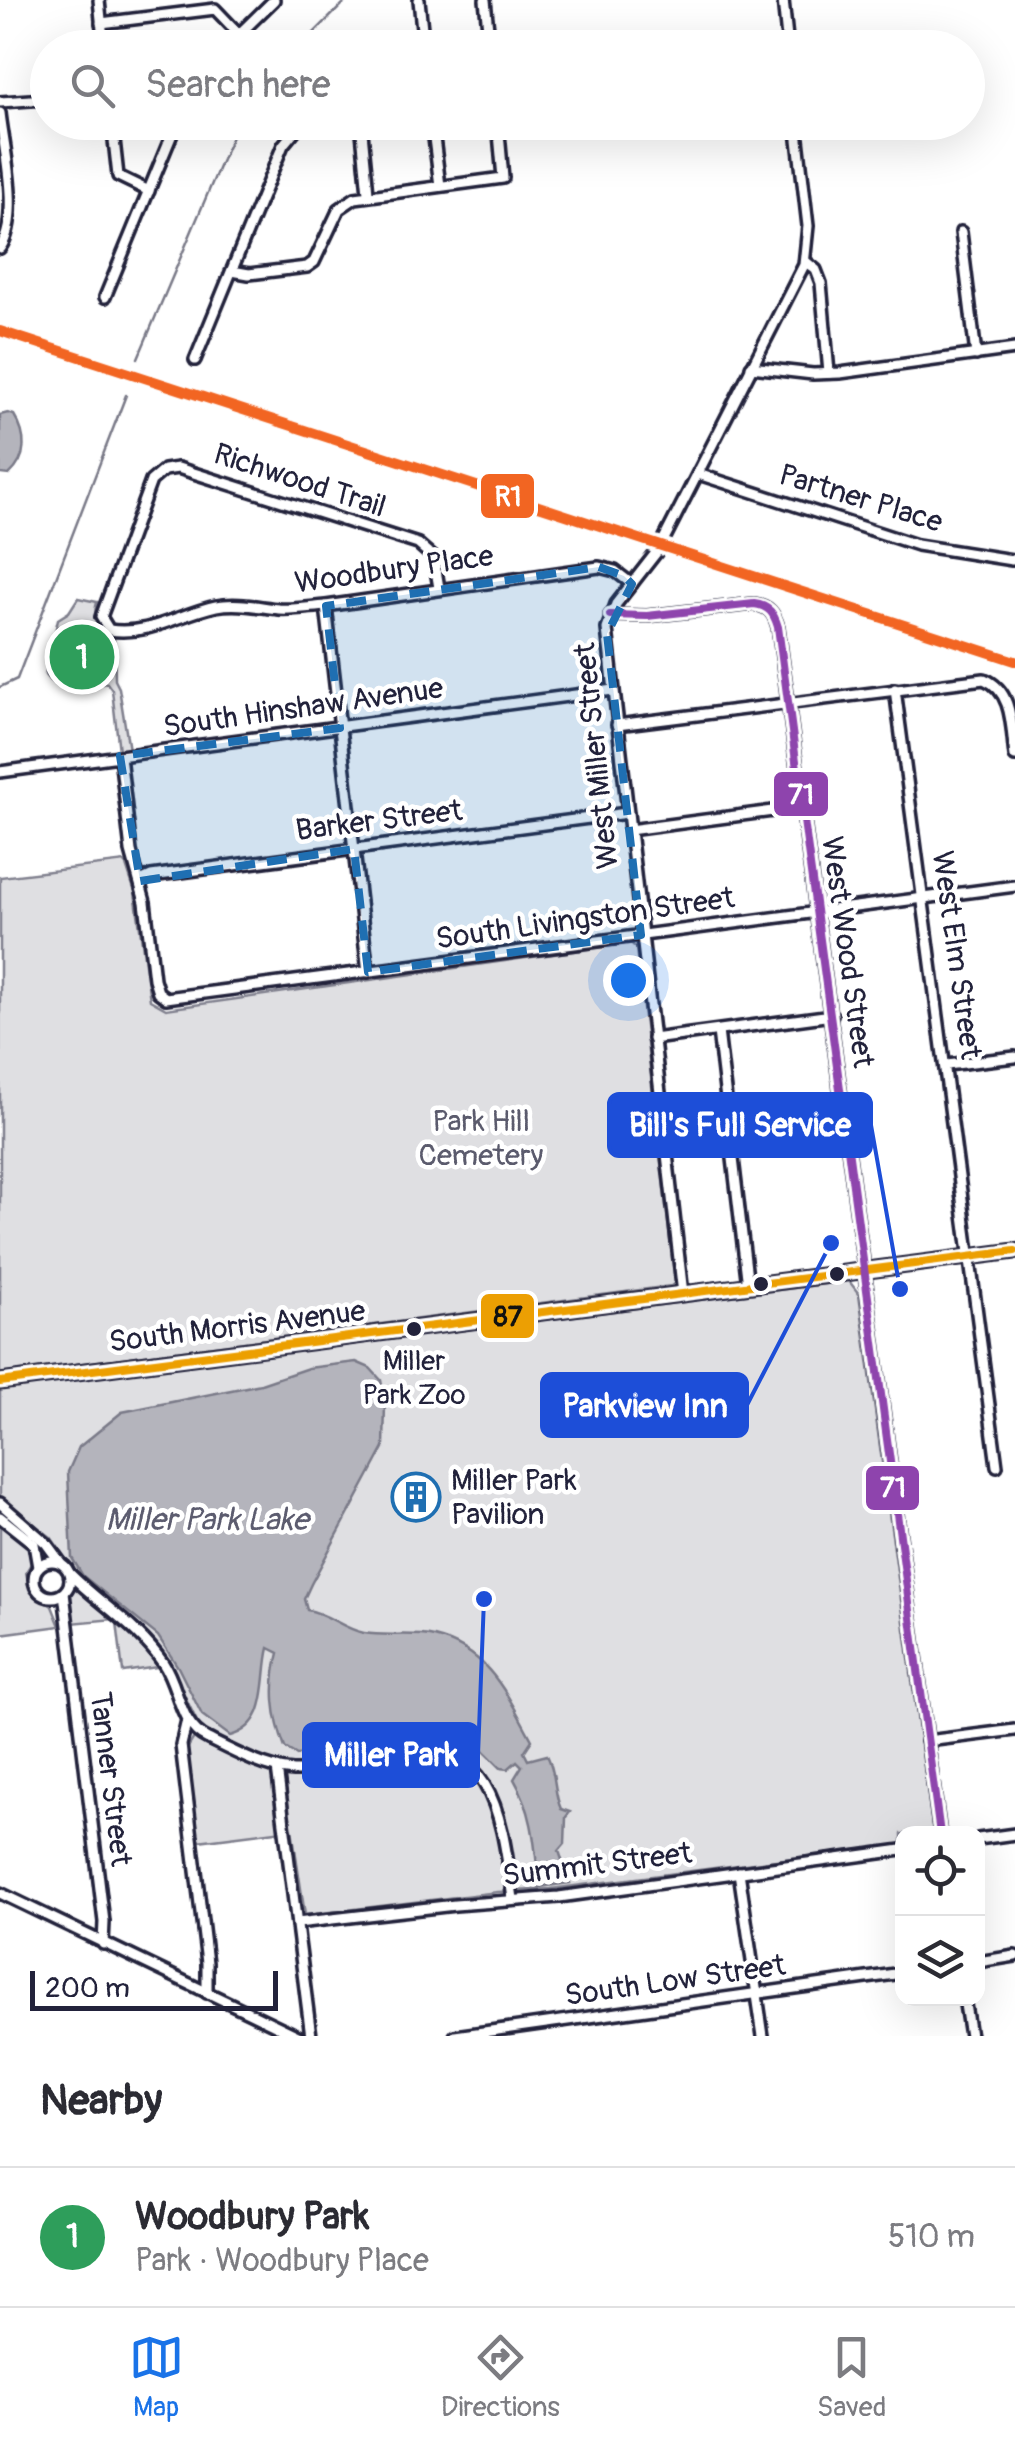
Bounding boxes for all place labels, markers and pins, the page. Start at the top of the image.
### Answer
pin: 1 [49,620,114,694]
callout: Bill's Full Service [609,1094,871,1156]
unlabelled marker [827,1264,847,1284]
unlabelled marker [751,1274,771,1294]
marker: Miller Park Zoo [404,1319,424,1339]
place label: Miller Park Zoo [362,1344,466,1413]
callout: Parkview Inn [542,1374,747,1436]
place label: Miller Park Pavilion [451,1462,577,1533]
building icon: Miller Park Pavilion [390,1471,442,1523]
callout: Miller Park [304,1724,478,1786]

